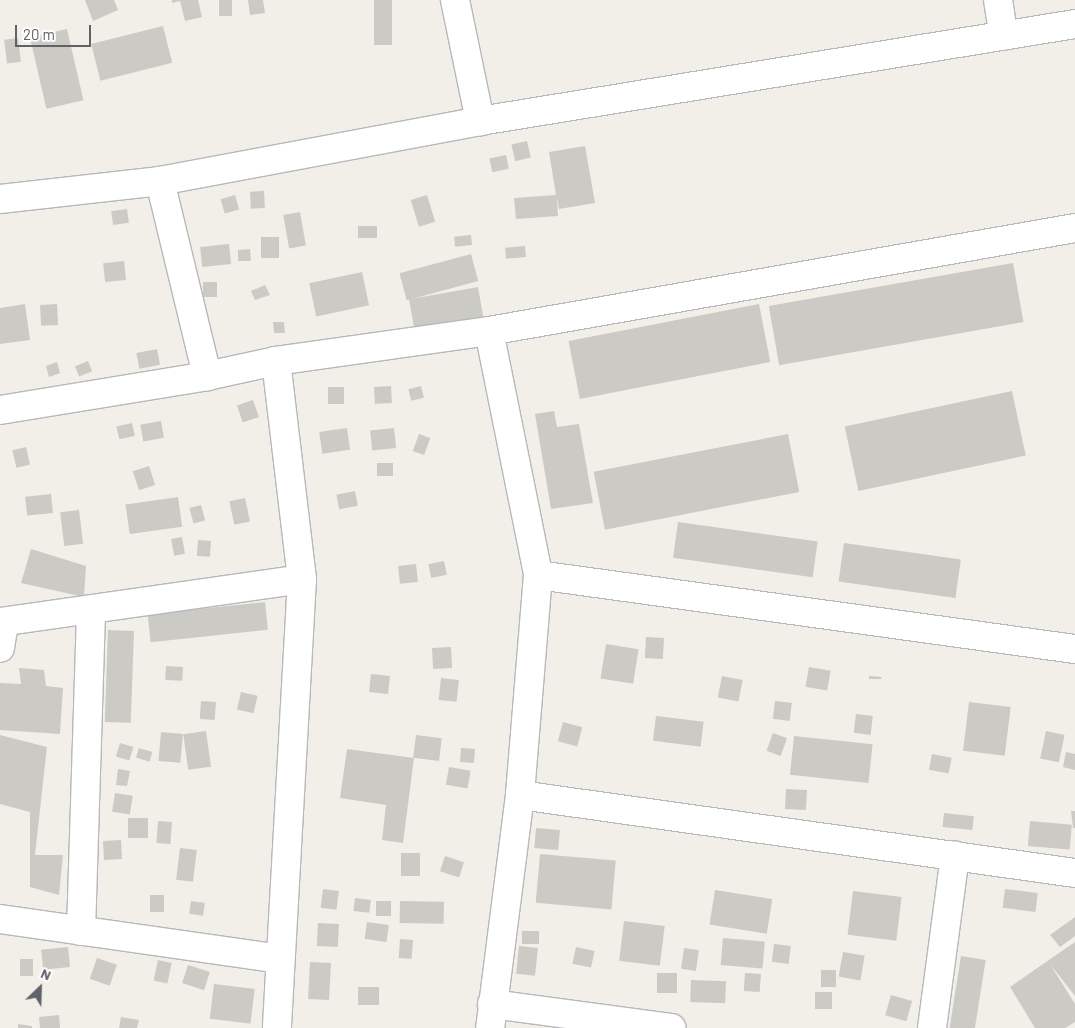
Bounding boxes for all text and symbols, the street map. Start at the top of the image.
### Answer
scale bar [18,15,94,47]
text: 20 m [23,25,55,43]
north arrow [15,963,65,1013]
text: N [39,964,54,983]

